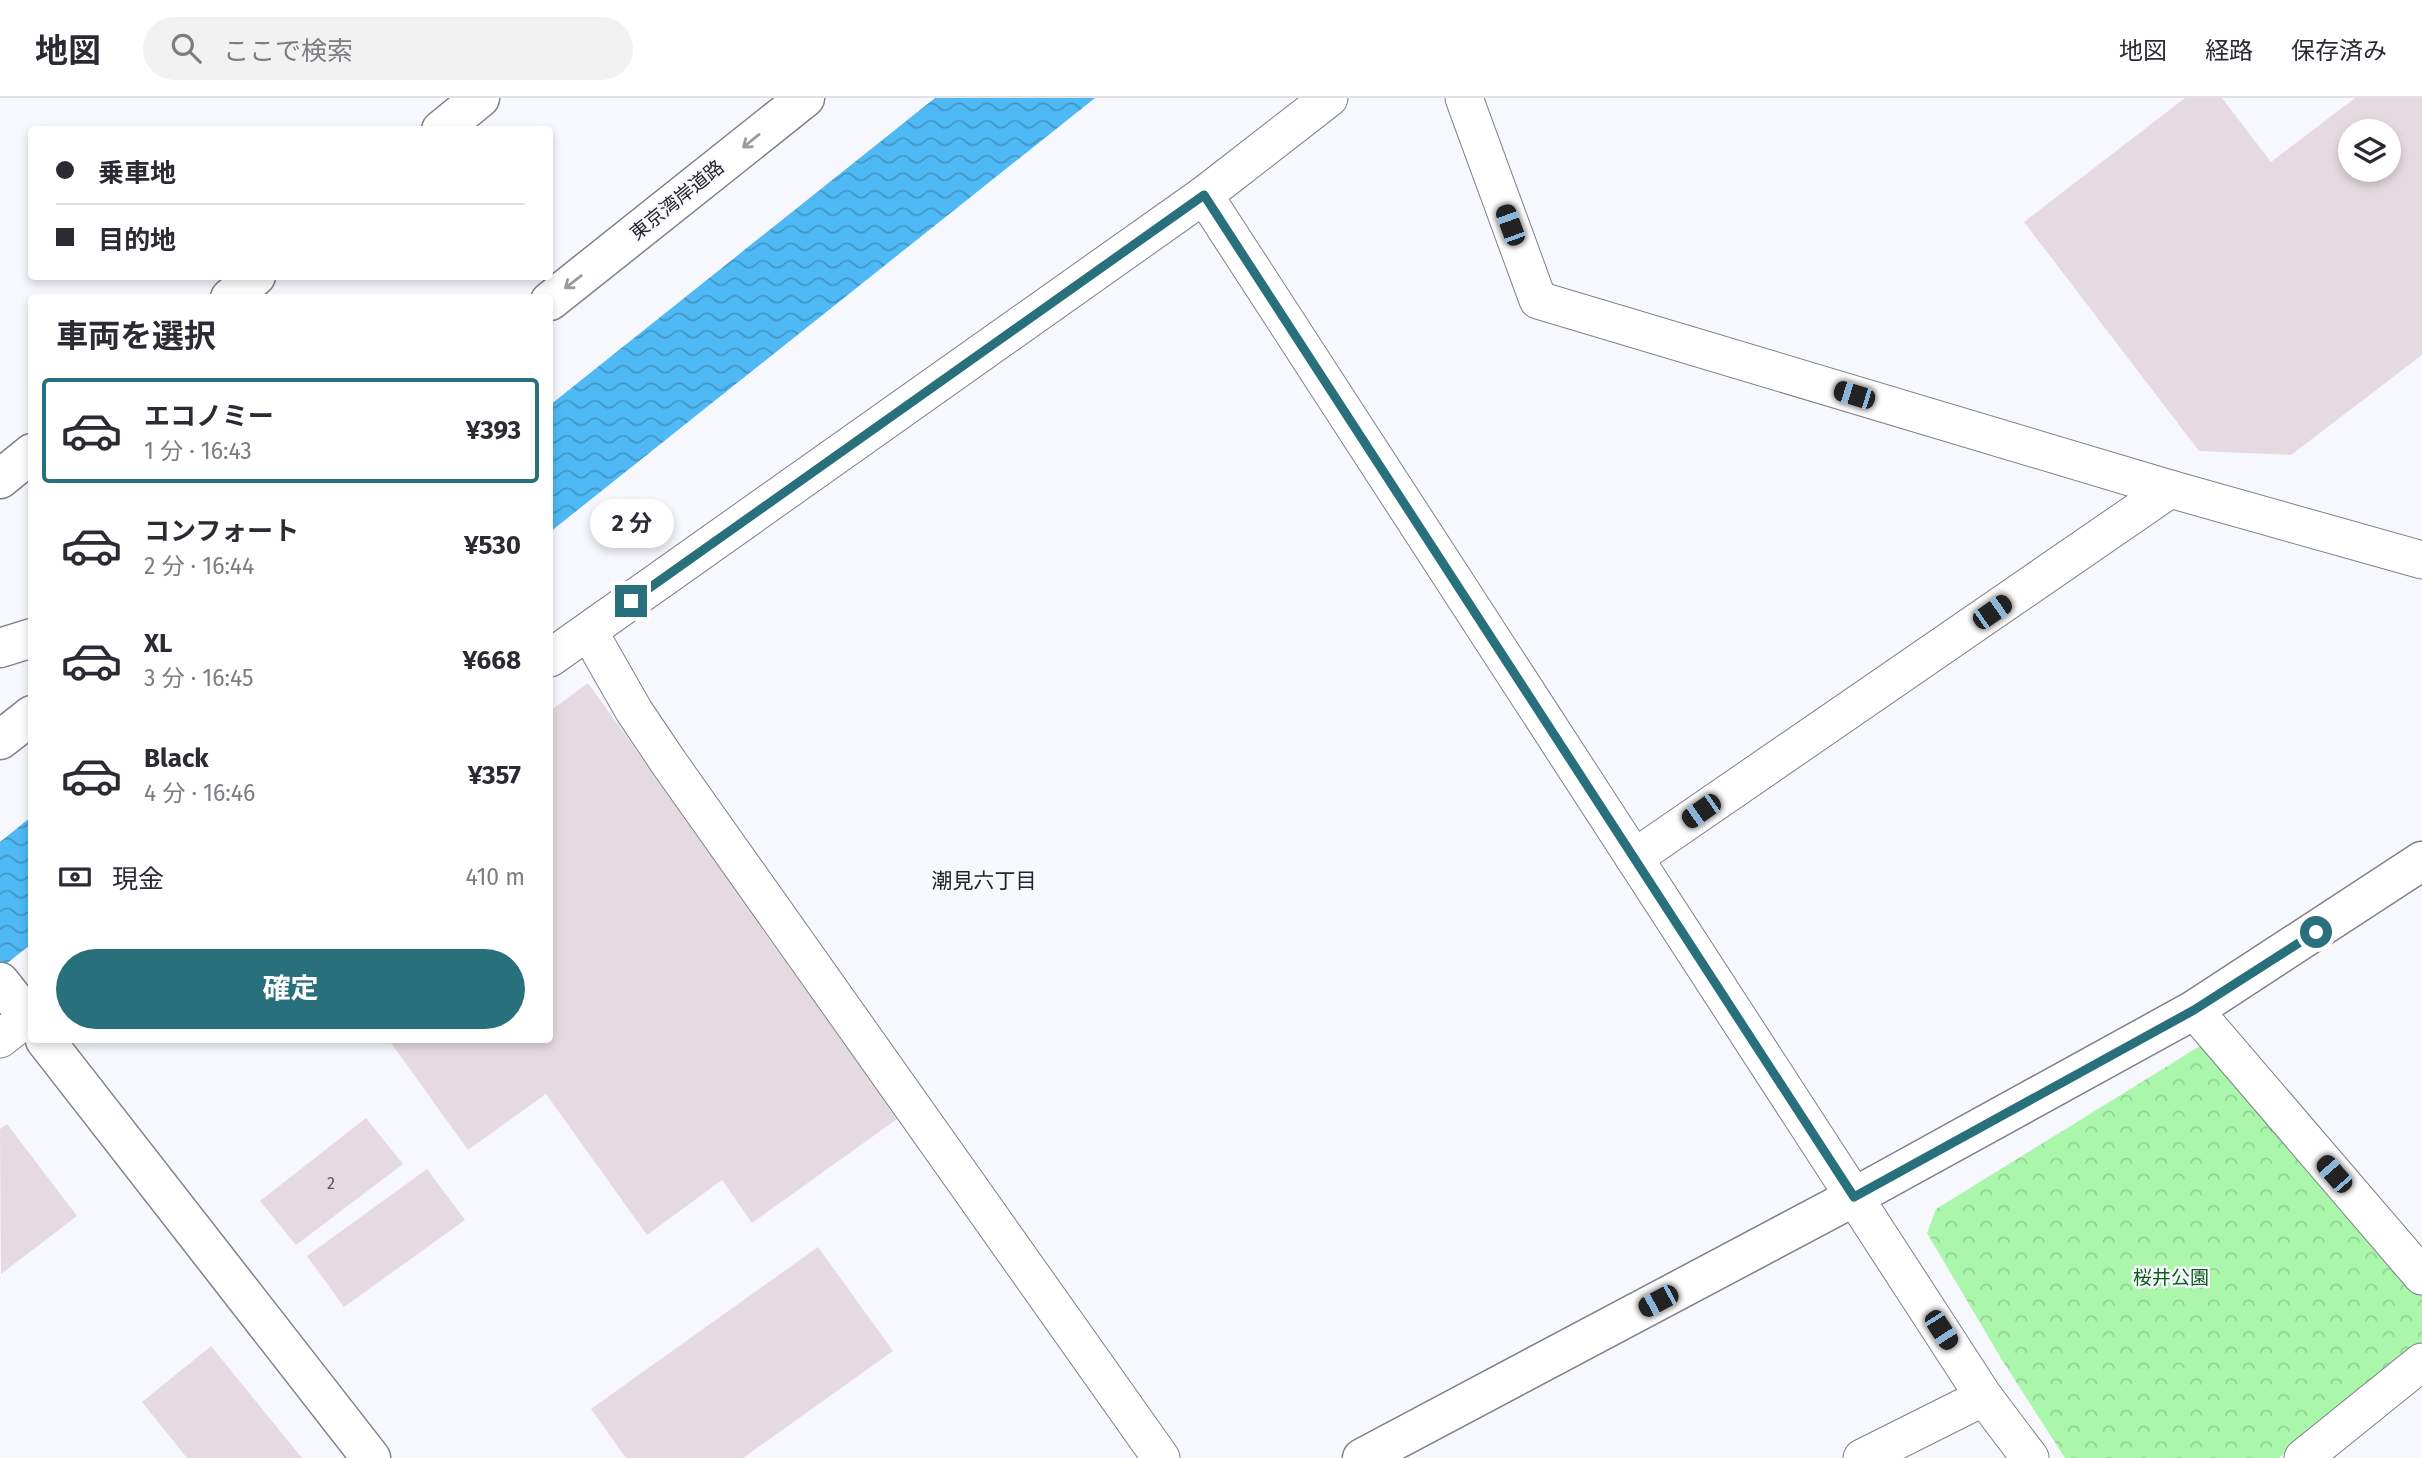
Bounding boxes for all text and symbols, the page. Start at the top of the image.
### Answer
search box [143,17,633,80]
icon: search [167,29,205,67]
text: 地図 [35,31,101,71]
text: ここで検索 [223,36,353,67]
text: 地図 [2119,37,2167,65]
text: 経路 [2205,37,2253,65]
text: 保存済み [2291,37,2387,65]
map controls [2338,119,2401,182]
button: layers [2338,119,2401,182]
one-way arrow [743,133,761,148]
street label: 東京湾岸道路 [625,155,729,245]
text: 乗車地 [98,158,176,189]
car [1493,202,1528,248]
text: 目的地 [98,225,176,256]
one-way arrow [565,275,583,290]
text: 車両を選択 [56,317,216,355]
car [1831,379,1878,411]
icon: car [60,399,123,462]
text: エコノミー [144,401,274,432]
text: ¥393 [466,415,521,446]
text: 1 分 · 16:43 [144,437,252,465]
callout: 2 分 [589,500,673,548]
text: 2 分 [612,509,652,537]
icon: car [60,514,123,577]
text: コンフォート [144,516,299,547]
text: ¥530 [464,530,521,561]
text: 2 分 · 16:44 [144,552,254,580]
route end [615,585,647,617]
car [1969,591,2016,633]
text: XL [144,628,172,659]
icon: car [60,629,123,692]
text: ¥668 [463,645,521,676]
text: 3 分 · 16:45 [144,664,253,692]
text: Black [144,743,209,774]
icon: car [60,744,123,807]
text: ¥357 [468,760,521,791]
text: 4 分 · 16:46 [144,779,255,807]
car [1678,790,1725,832]
icon: cash [56,858,94,896]
text: 410 m [465,863,525,891]
text: 現金 [112,864,164,895]
district label: 潮見六丁目 [932,868,1037,894]
route start [2300,916,2332,948]
button: 確定 [56,949,525,1029]
car [2313,1151,2356,1197]
house number: 2 [327,1174,335,1193]
park label: 桜井公園 [2133,1266,2209,1289]
car [1635,1282,1682,1320]
car [1921,1307,1962,1353]

